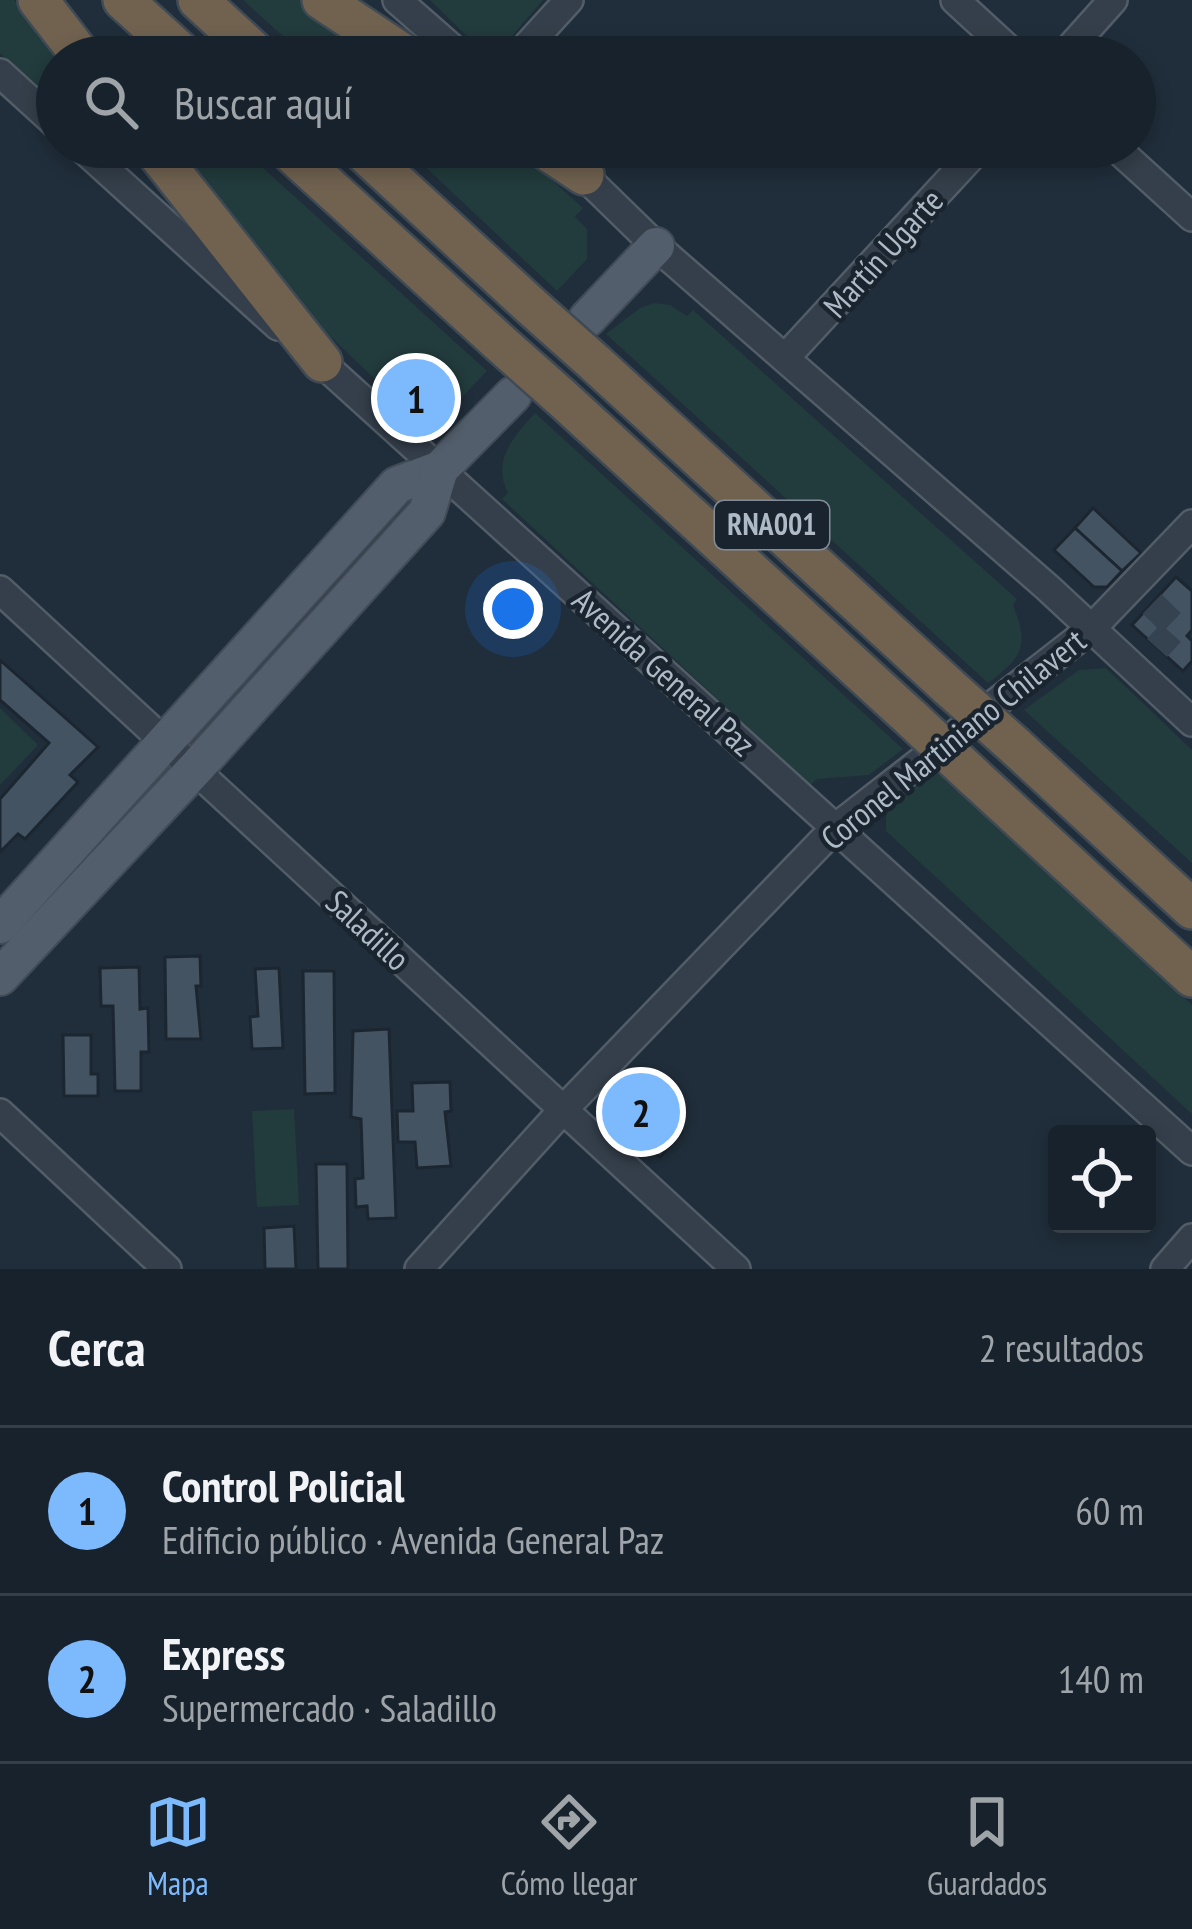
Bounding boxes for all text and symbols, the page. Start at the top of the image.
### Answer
search box [36,36,1156,168]
icon: search [78,69,144,135]
text: Buscar aquí [174,73,353,131]
street label: Martín Ugarte [814,179,952,326]
pin: 1 [377,353,455,443]
road number: RNA001 [715,501,829,549]
street label: Avenida General Paz [564,578,765,765]
your location [483,579,543,639]
street label: Coronel Martiniano Chilavert [812,619,1094,859]
street label: Saladillo [317,880,419,979]
pin: 2 [602,1067,680,1157]
map controls [1048,1125,1156,1233]
button: locate [1048,1125,1156,1233]
text: Cerca [48,1314,146,1380]
text: 2 resultados [979,1322,1144,1373]
text: Control Policial [162,1456,405,1514]
text: 1 [78,1485,96,1536]
text: 60 m [1075,1485,1144,1536]
text: Edificio público · Avenida General Paz [162,1514,664,1565]
text: Express [162,1624,285,1682]
text: 2 [78,1653,96,1704]
text: 140 m [1058,1653,1144,1704]
text: Supermercado · Saladillo [162,1682,497,1733]
tab: Mapa [145,1789,211,1904]
tab: Cómo llegar [501,1789,637,1904]
tab: Guardados [927,1789,1047,1904]

